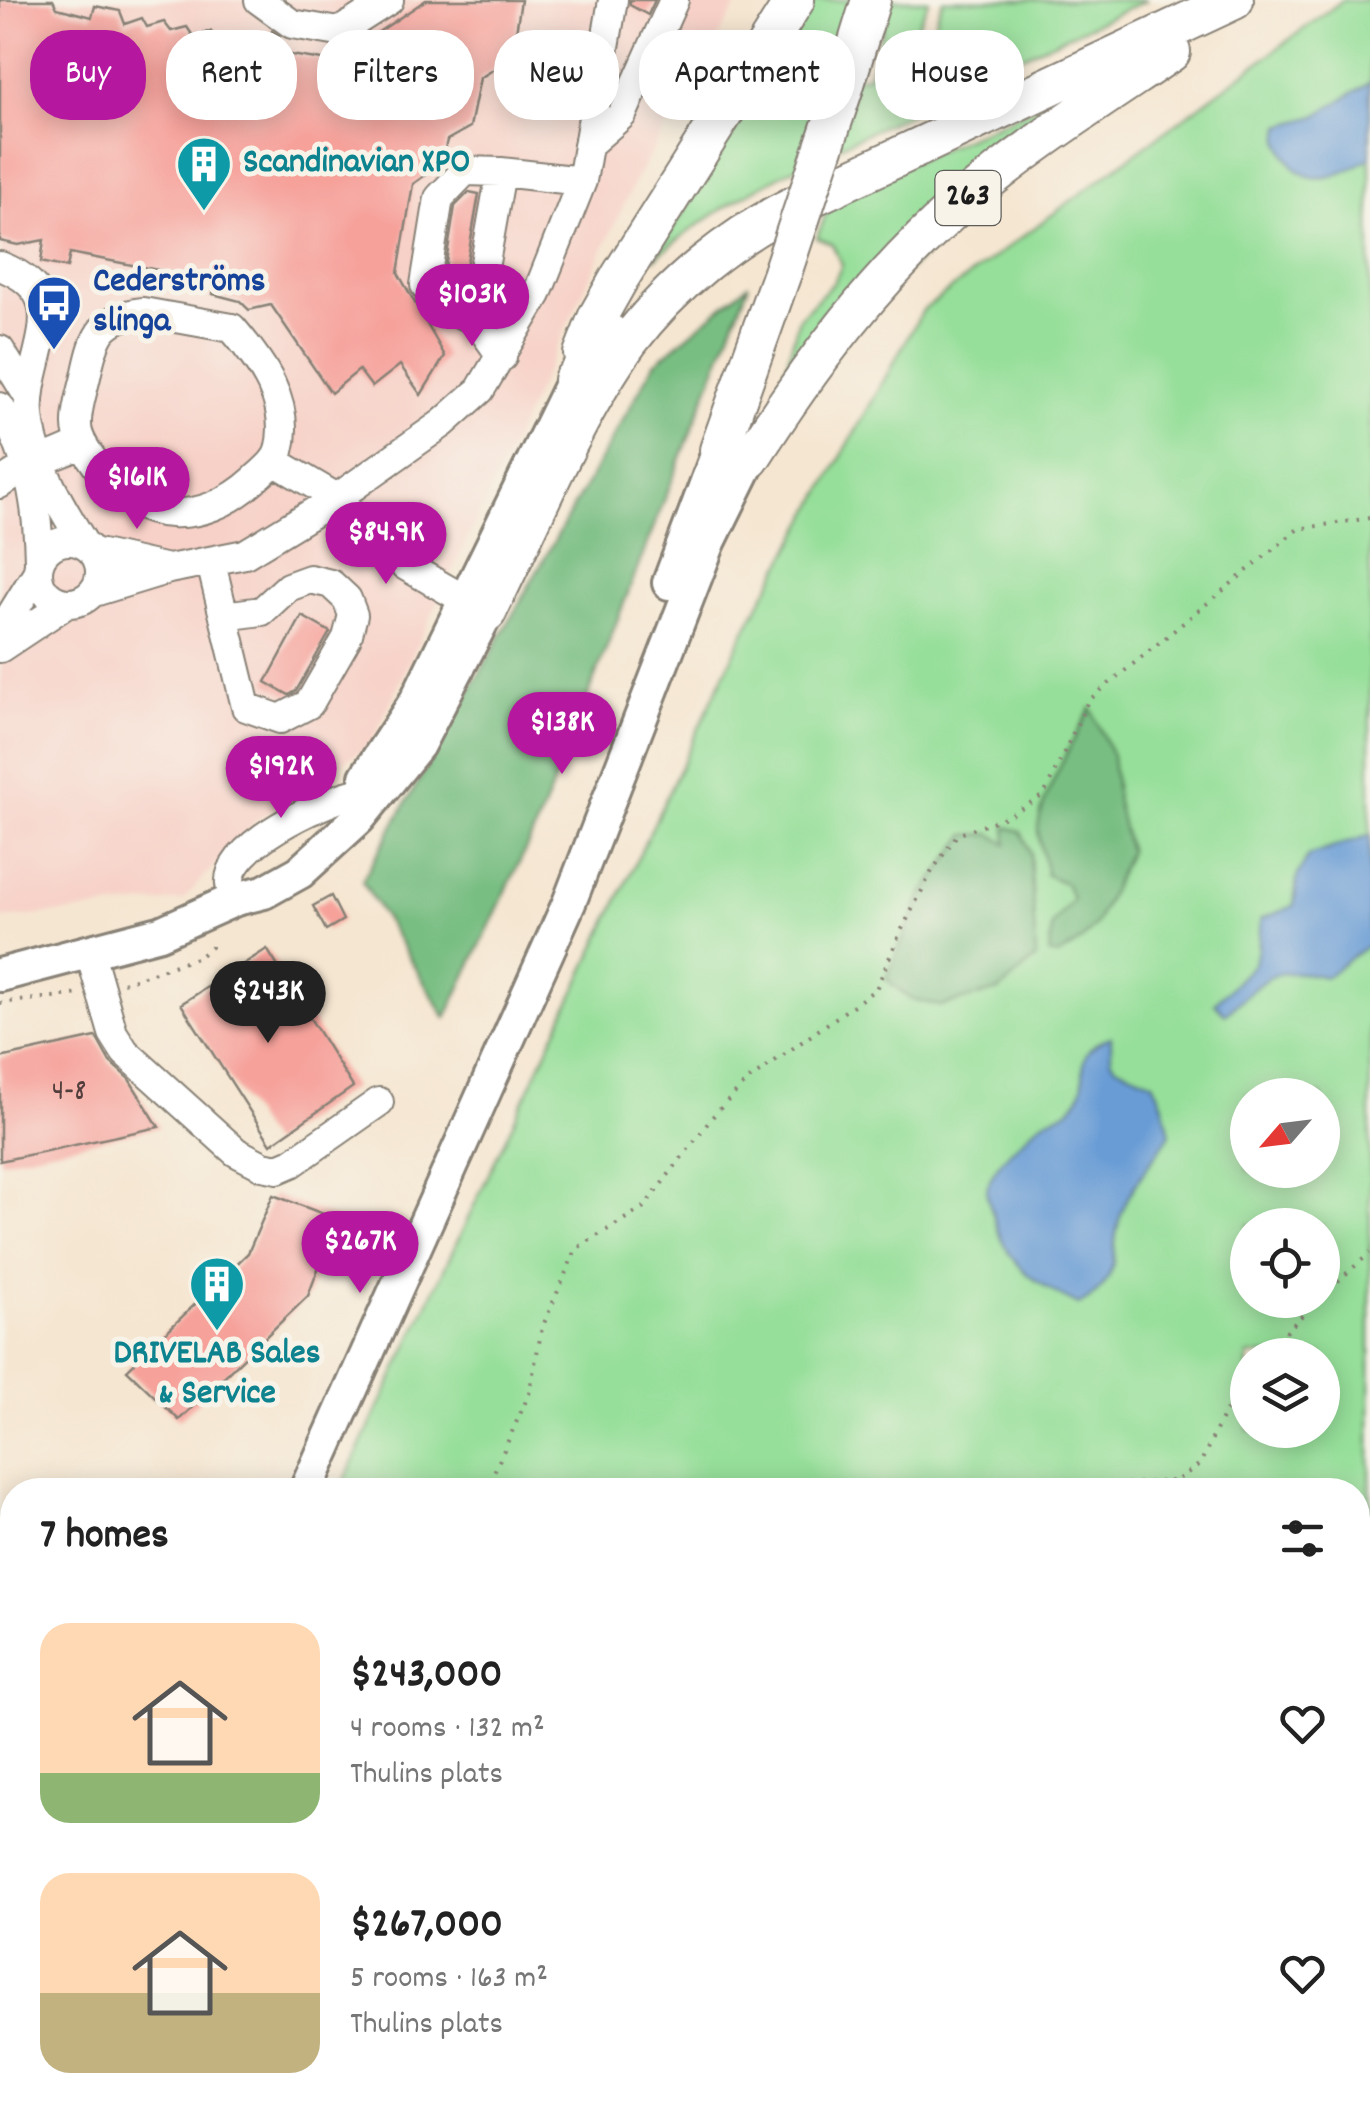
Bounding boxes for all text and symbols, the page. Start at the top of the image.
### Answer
chip: Buy [30,30,146,120]
chip: Rent [166,30,297,120]
chip: Filters [317,30,474,120]
chip: New [494,30,619,120]
chip: Apartment [639,30,855,120]
chip: House [875,30,1024,120]
building icon: Scandinavian XPO [174,134,234,213]
place label: Scandinavian XPO [243,139,470,189]
road number: 263 [936,171,1000,225]
place label: Cederströms slinga [93,258,265,348]
pin: $103K [402,264,542,349]
bus stop icon: Cederströms slinga [24,273,84,352]
text: $103K [437,273,507,319]
pin: $161K [67,447,207,532]
text: $161K [107,456,167,502]
pin: $84.9K [305,502,467,587]
text: $84.9K [347,511,425,557]
pin: $138K [492,692,632,777]
text: $138K [529,701,595,747]
pin: $192K [211,736,351,821]
text: $192K [248,745,314,791]
pin: $243K [198,961,338,1046]
text: $243K [232,970,304,1016]
house number: 4-8 [52,1072,86,1115]
north arrow [1230,1078,1340,1188]
map controls [1230,1078,1340,1448]
button: locate [1230,1208,1340,1318]
pin: $267K [290,1211,430,1296]
text: $267K [324,1220,396,1266]
building icon: DRIVELAB Sales & Service [187,1254,247,1333]
place label: DRIVELAB Sales & Service [113,1330,321,1420]
button: layers [1230,1338,1340,1448]
text: 7 homes [40,1508,169,1568]
icon: filters [1275,1511,1330,1566]
text: $243,000 [350,1647,502,1707]
icon: home [120,1663,240,1783]
icon: heart [1275,1696,1330,1751]
text: 4 rooms · 132 m² [350,1707,545,1753]
text: Thulins plats [350,1753,503,1799]
text: $267,000 [350,1897,503,1957]
icon: home [120,1913,240,2033]
icon: heart [1275,1946,1330,2001]
text: 5 rooms · 163 m² [350,1957,548,2003]
text: Thulins plats [350,2003,503,2049]

